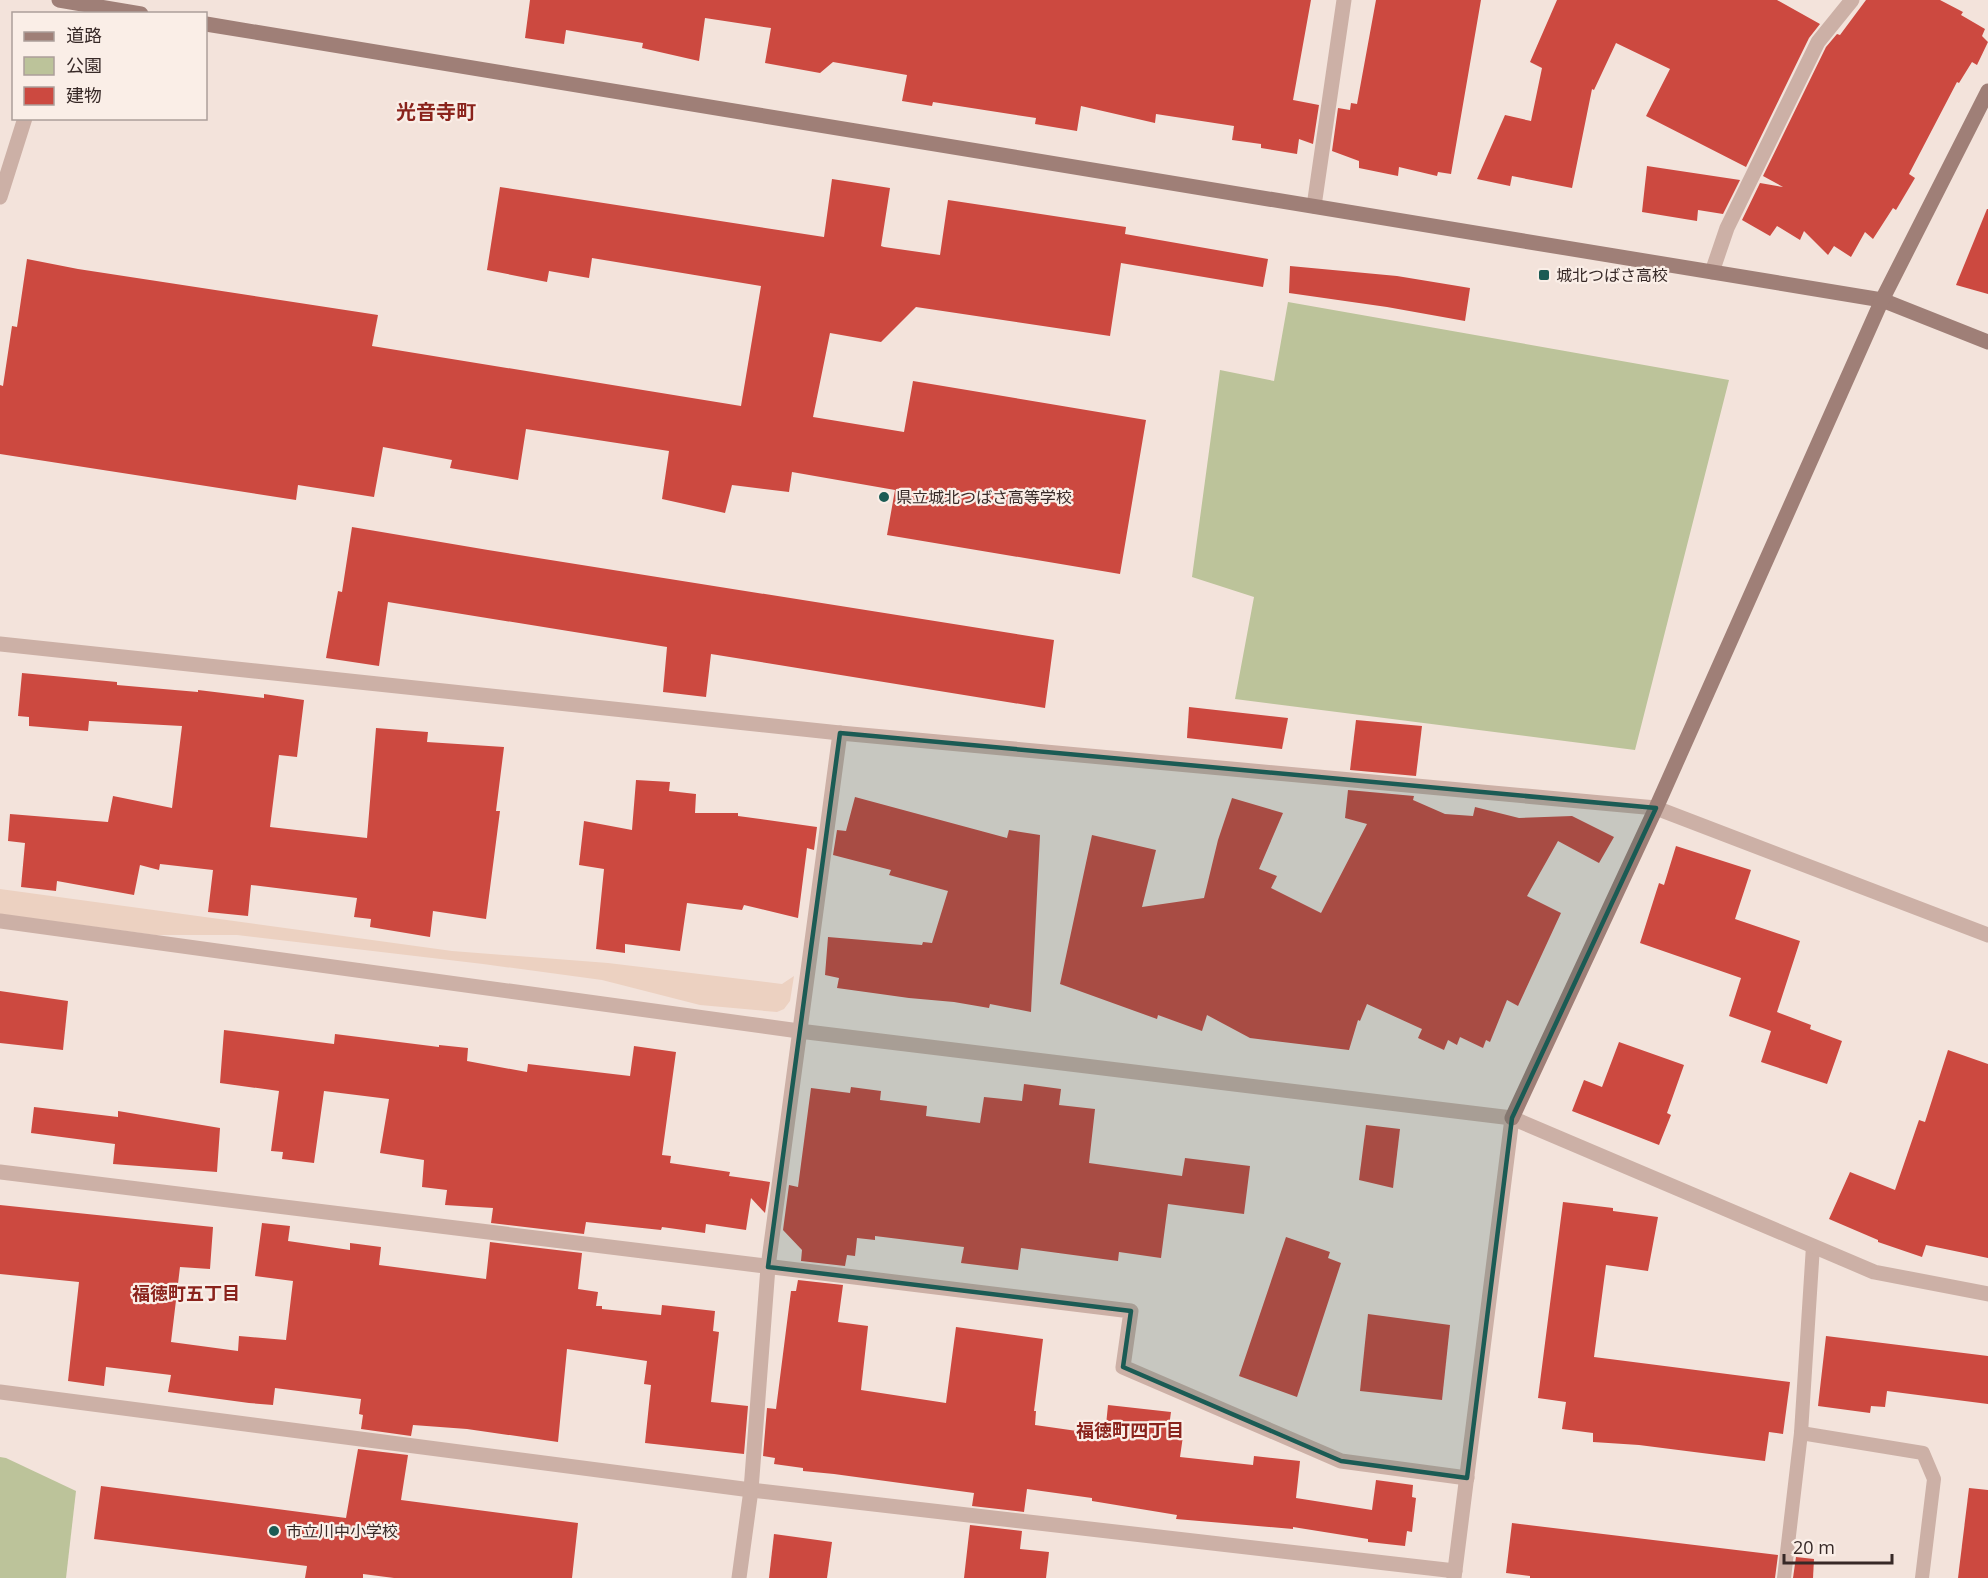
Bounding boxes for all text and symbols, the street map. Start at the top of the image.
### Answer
legend [12,12,207,120]
text: 道路 [66,23,102,47]
text: 公園 [66,53,102,77]
text: 建物 [66,83,102,107]
district label: 光音寺町 [396,98,476,125]
place label: 城北つばさ高校 [1556,264,1668,286]
marker: 城北つばさ高校 [1537,268,1551,282]
place label: 県立城北つばさ高等学校 [896,486,1072,508]
marker: 県立城北つばさ高等学校 [877,490,891,504]
district label: 福徳町五丁目 [132,1281,240,1305]
district label: 福徳町四丁目 [1076,1418,1184,1442]
place label: 市立川中小学校 [286,1520,398,1542]
marker: 市立川中小学校 [267,1524,281,1538]
scale bar [1784,1527,1892,1565]
text: 20 m [1793,1535,1835,1559]

